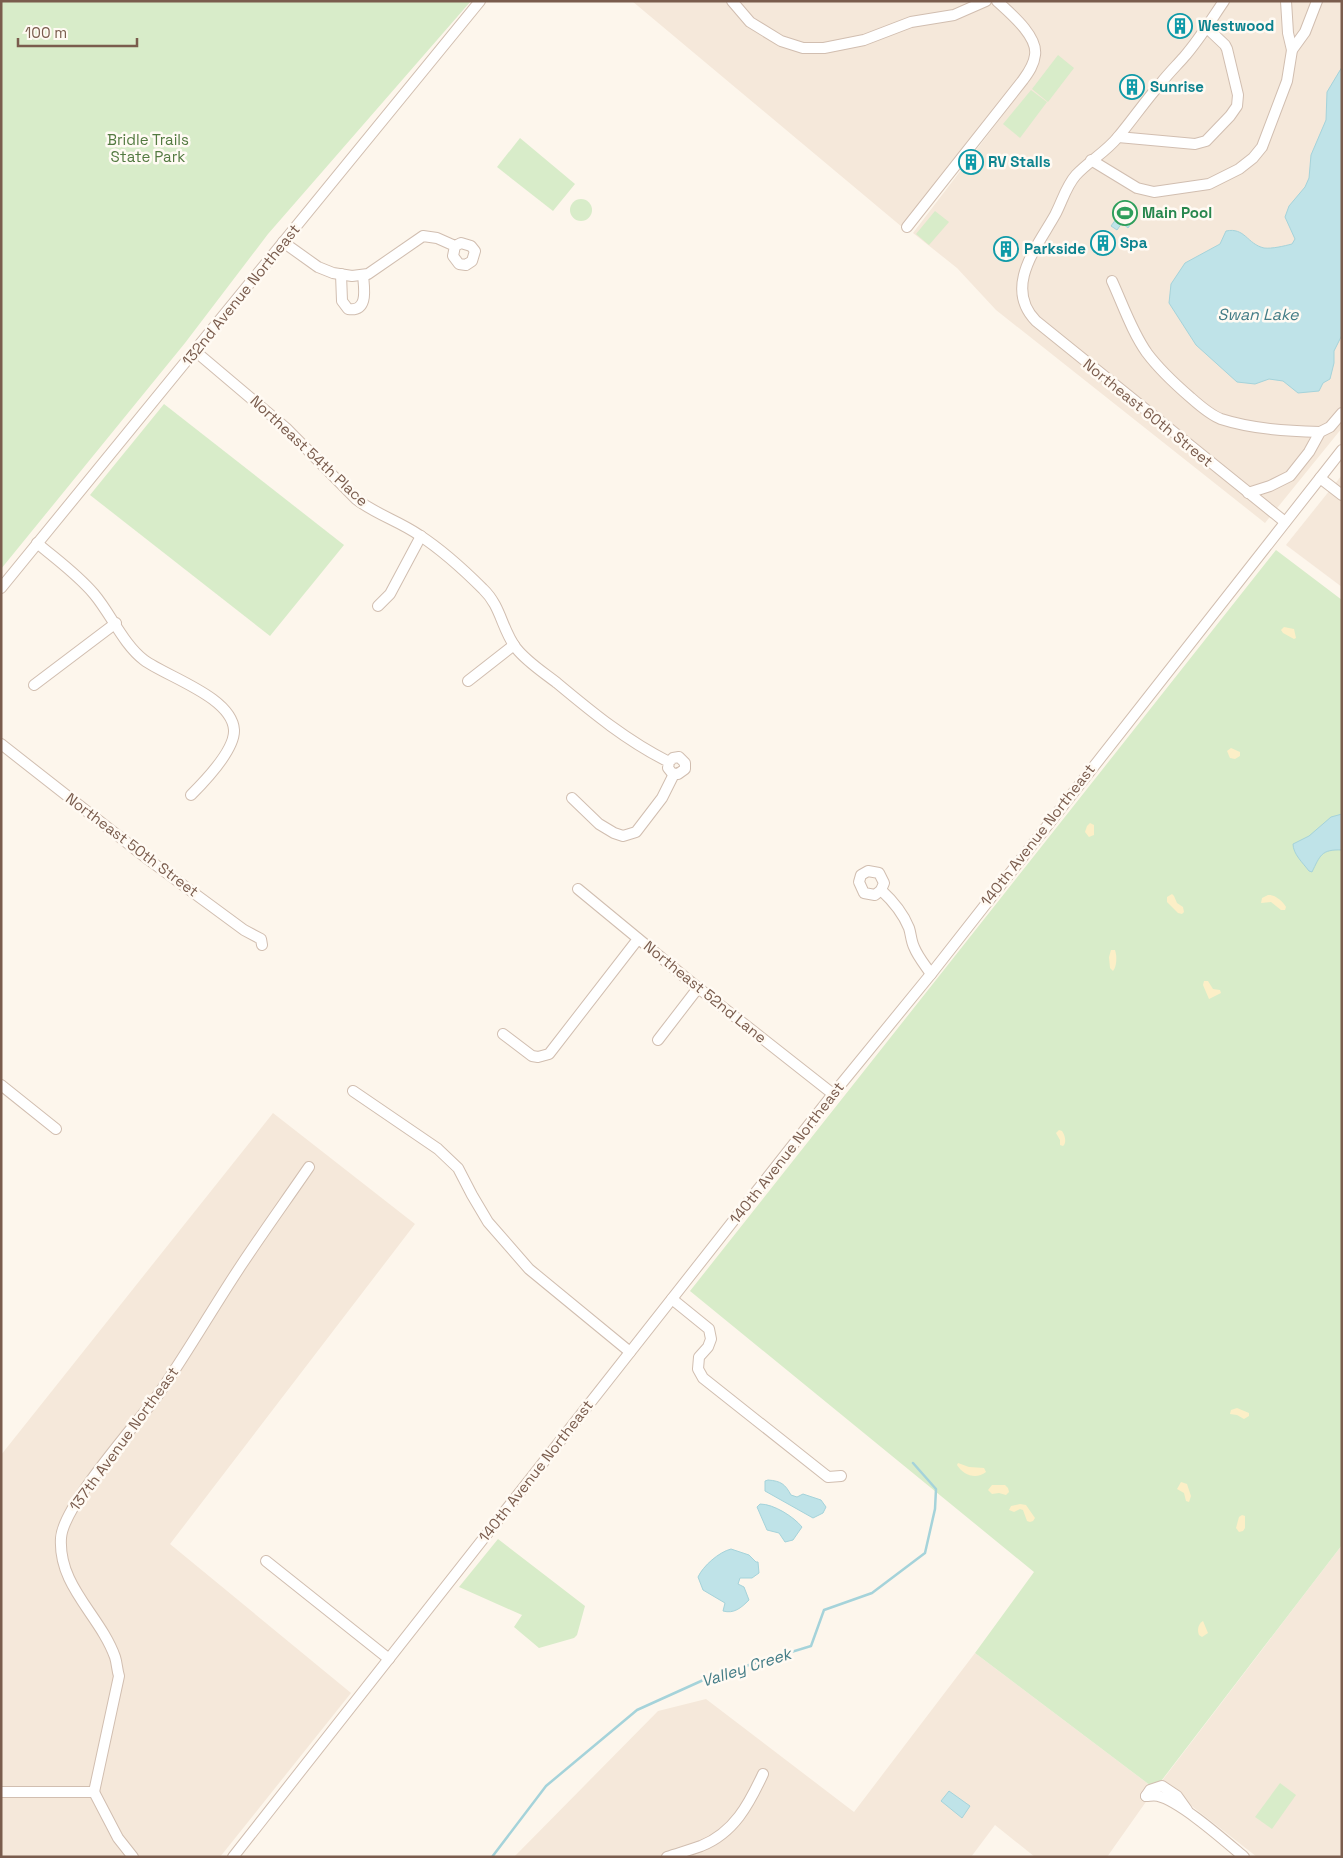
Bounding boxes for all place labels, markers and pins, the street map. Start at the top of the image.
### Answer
building icon: Westwood [1167,13,1193,39]
place label: Westwood [1198,16,1274,35]
building icon: Sunrise [1119,74,1145,100]
place label: Sunrise [1150,77,1204,96]
building icon: RV Stalls [958,149,984,175]
place label: RV Stalls [988,152,1051,171]
sports icon: Main Pool [1112,200,1138,226]
place label: Main Pool [1142,203,1212,222]
building icon: Spa [1090,230,1116,256]
place label: Spa [1120,233,1148,252]
building icon: Parkside [993,236,1019,262]
place label: Parkside [1024,239,1086,258]

